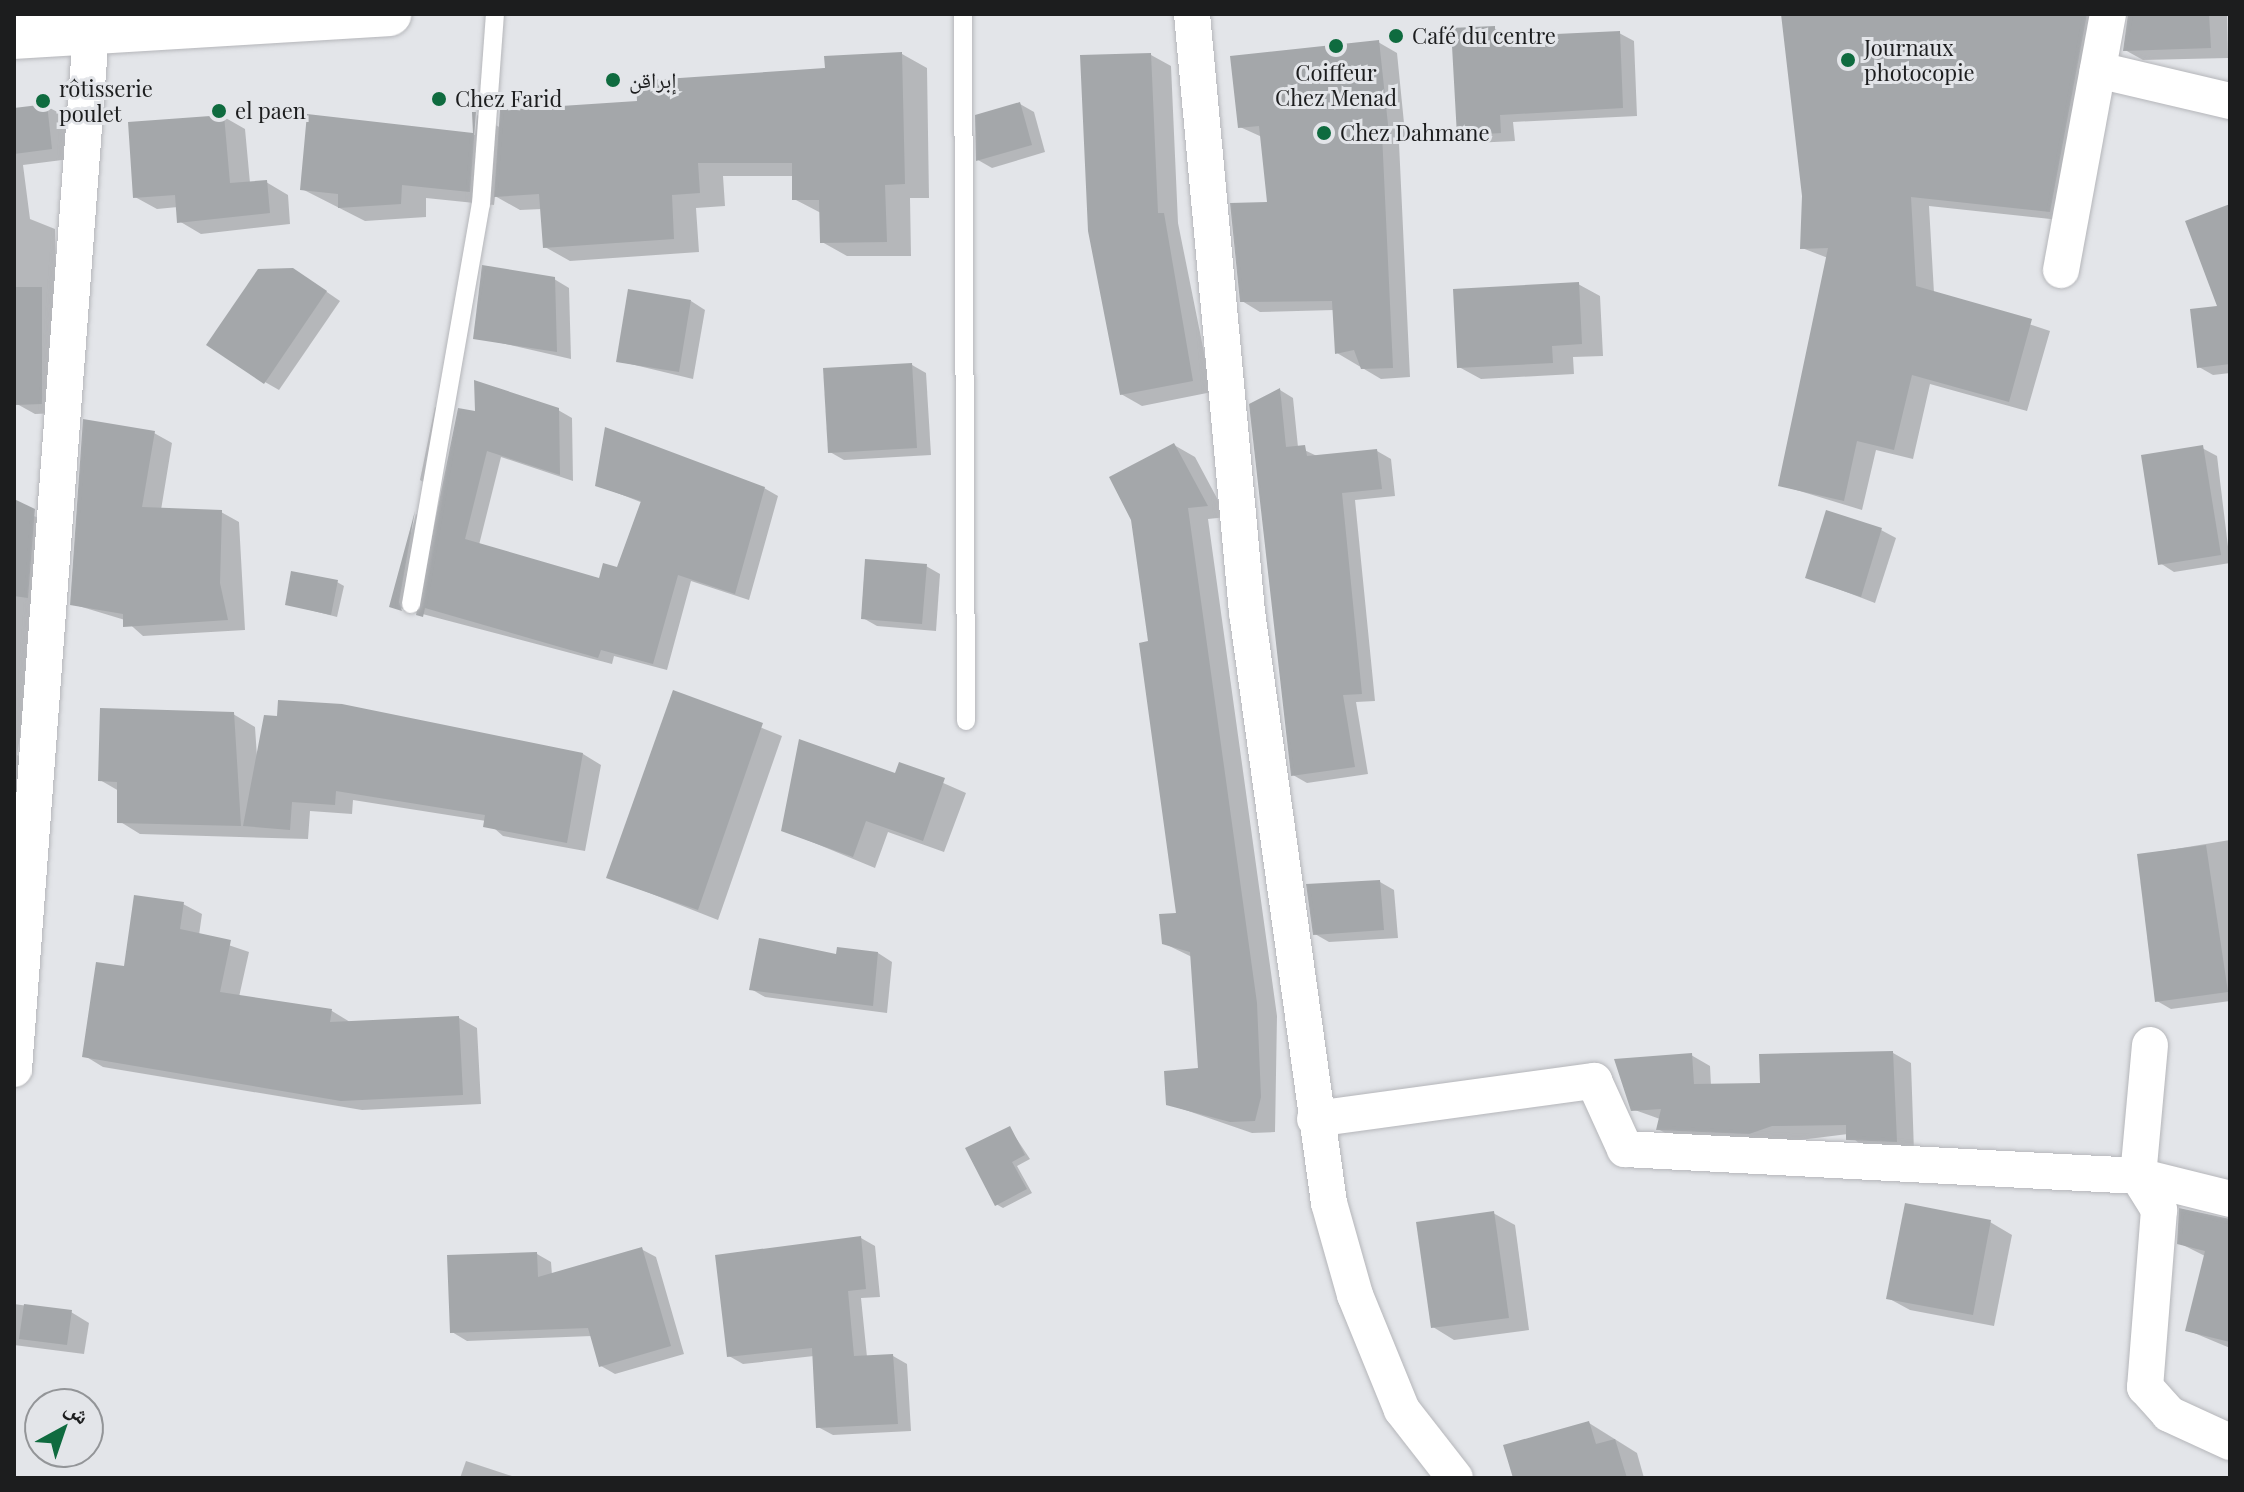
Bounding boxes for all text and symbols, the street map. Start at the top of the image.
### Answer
place label: Café du centre [1412,23,1556,49]
marker: Café du centre [1387,27,1405,45]
place label: Journaux photocopie [1864,34,1975,86]
marker: Coiffeur Chez Menad [1327,37,1345,55]
marker: Journaux photocopie [1839,51,1857,69]
place label: Coiffeur Chez Menad [1275,59,1397,110]
place label: إبراقن [629,67,677,93]
marker: إبراقن [604,71,622,89]
place label: rôtisserie poulet [59,75,153,126]
place label: Chez Farid [455,86,562,112]
marker: Chez Farid [430,90,448,108]
marker: rôtisserie poulet [34,92,52,110]
place label: el paen [235,98,306,124]
marker: el paen [210,102,228,120]
place label: Chez Dahmane [1340,120,1490,146]
marker: Chez Dahmane [1315,124,1333,142]
north arrow [24,1388,104,1468]
text: ش [60,1392,97,1430]

